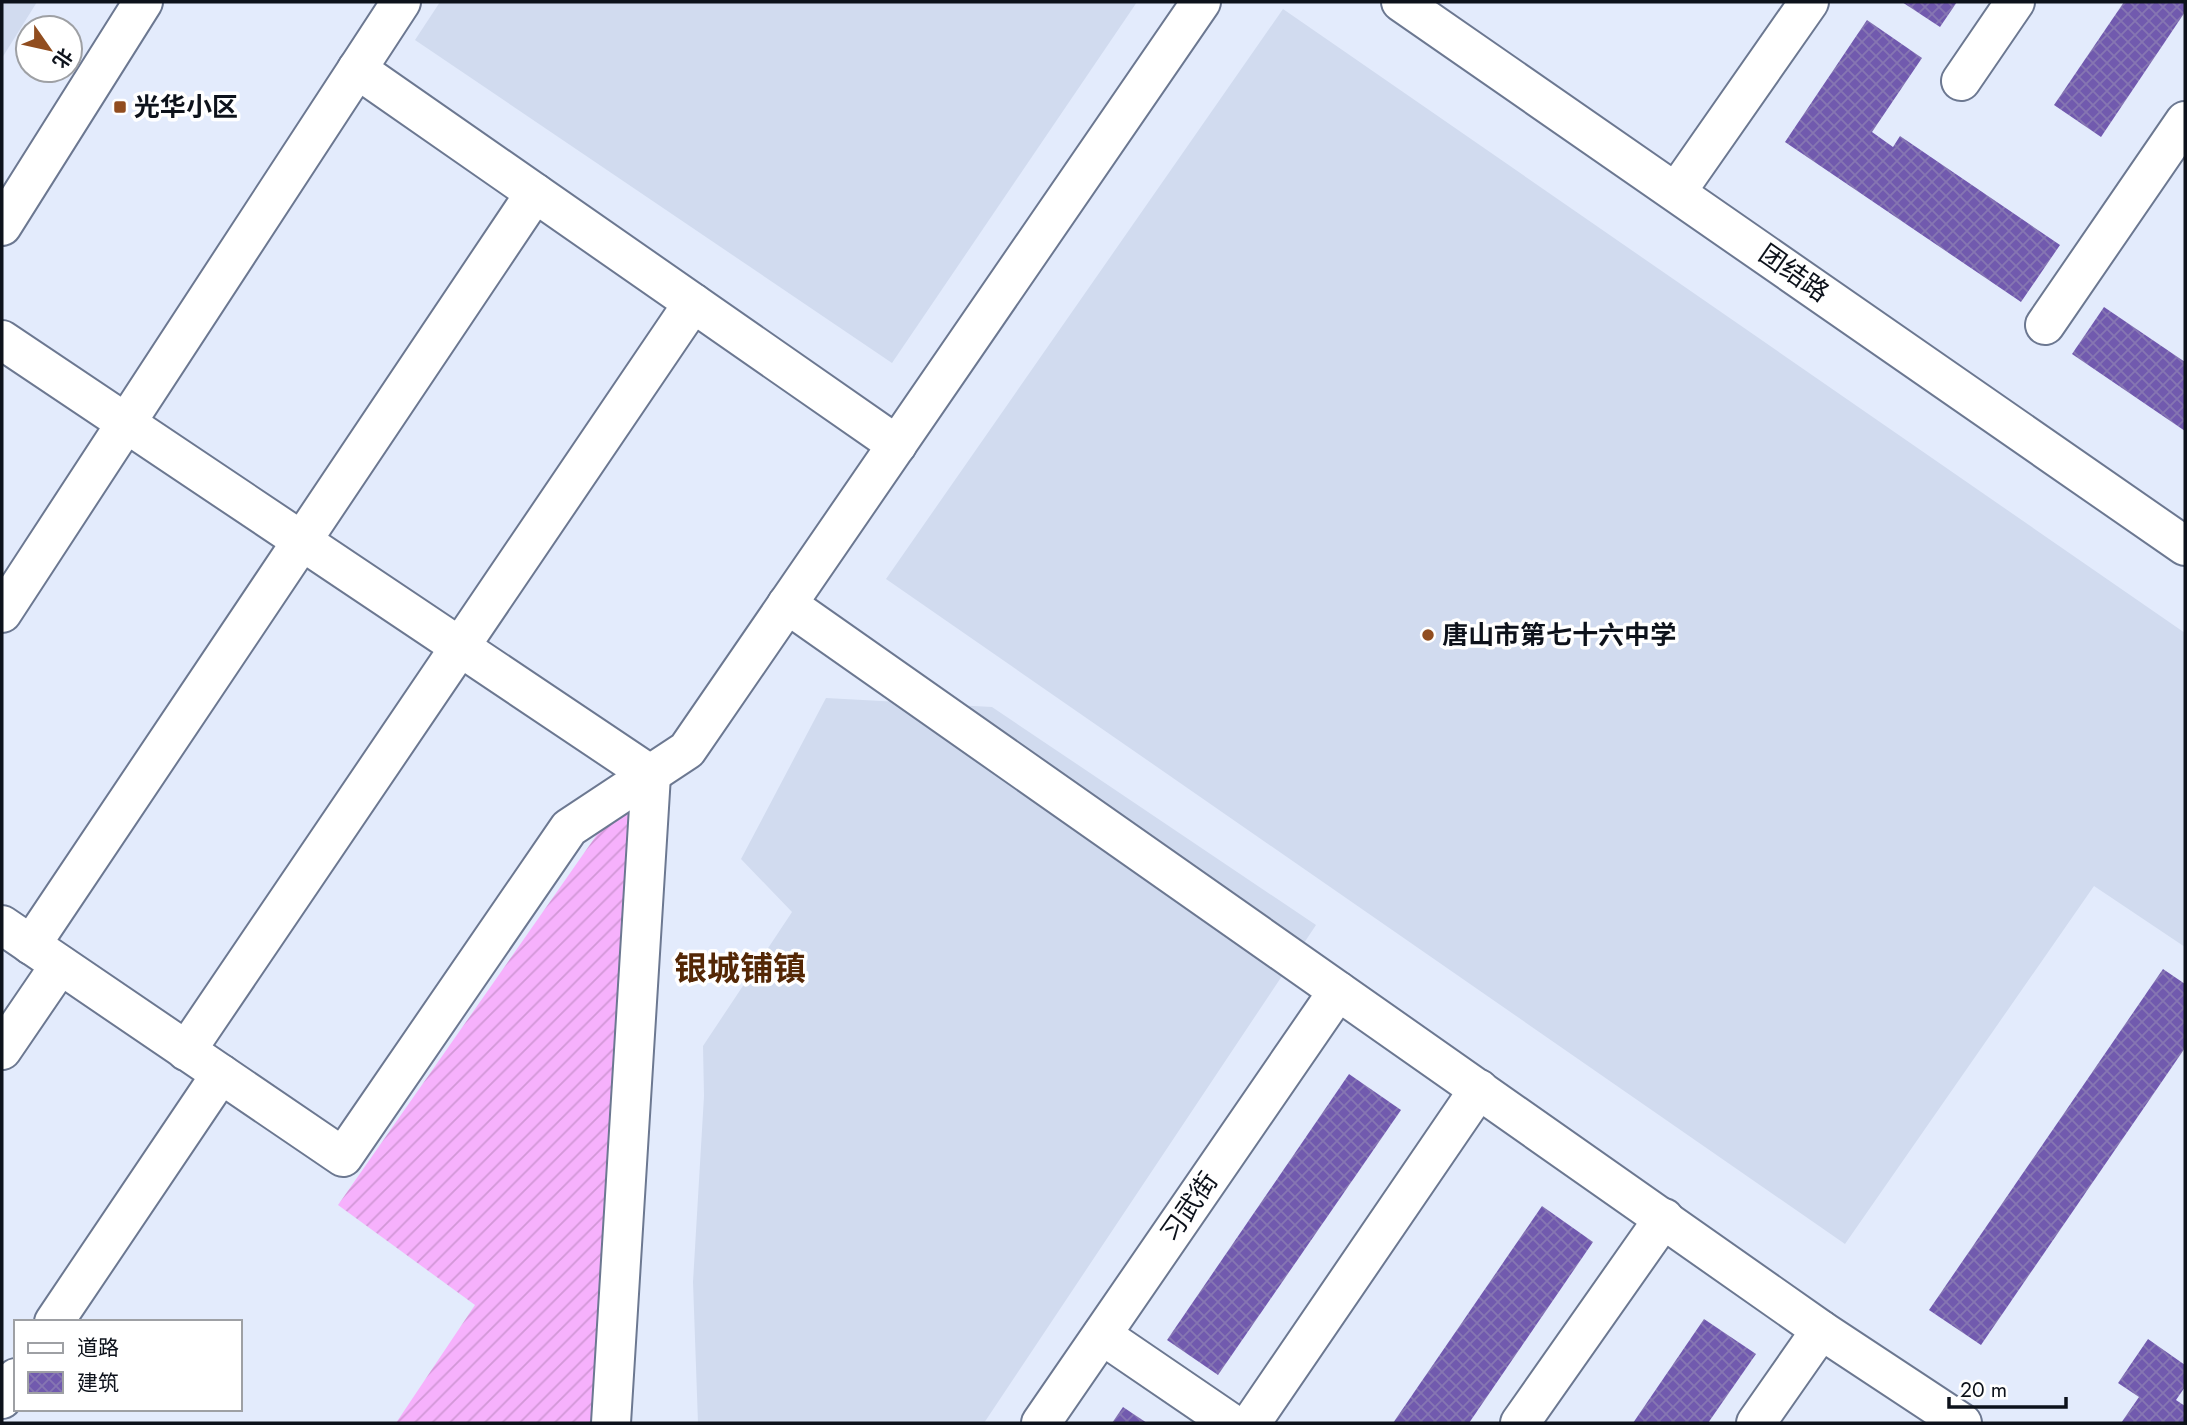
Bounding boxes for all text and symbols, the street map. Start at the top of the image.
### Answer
north arrow [14,14,84,84]
text: 北 [46,43,79,74]
place label: 光华小区 [134,88,238,126]
marker: 光华小区 [112,99,128,115]
street label: 团结路 [1751,235,1837,311]
place label: 唐山市第七十六中学 [1442,616,1676,654]
marker: 唐山市第七十六中学 [1420,627,1436,643]
district label: 银城铺镇 [674,945,806,992]
street label: 习武街 [1151,1164,1227,1250]
legend [14,1320,242,1411]
text: 道路 [77,1333,119,1363]
scale bar [1949,1366,2066,1410]
text: 建筑 [77,1368,119,1398]
text: 20 m [1960,1375,2007,1405]

